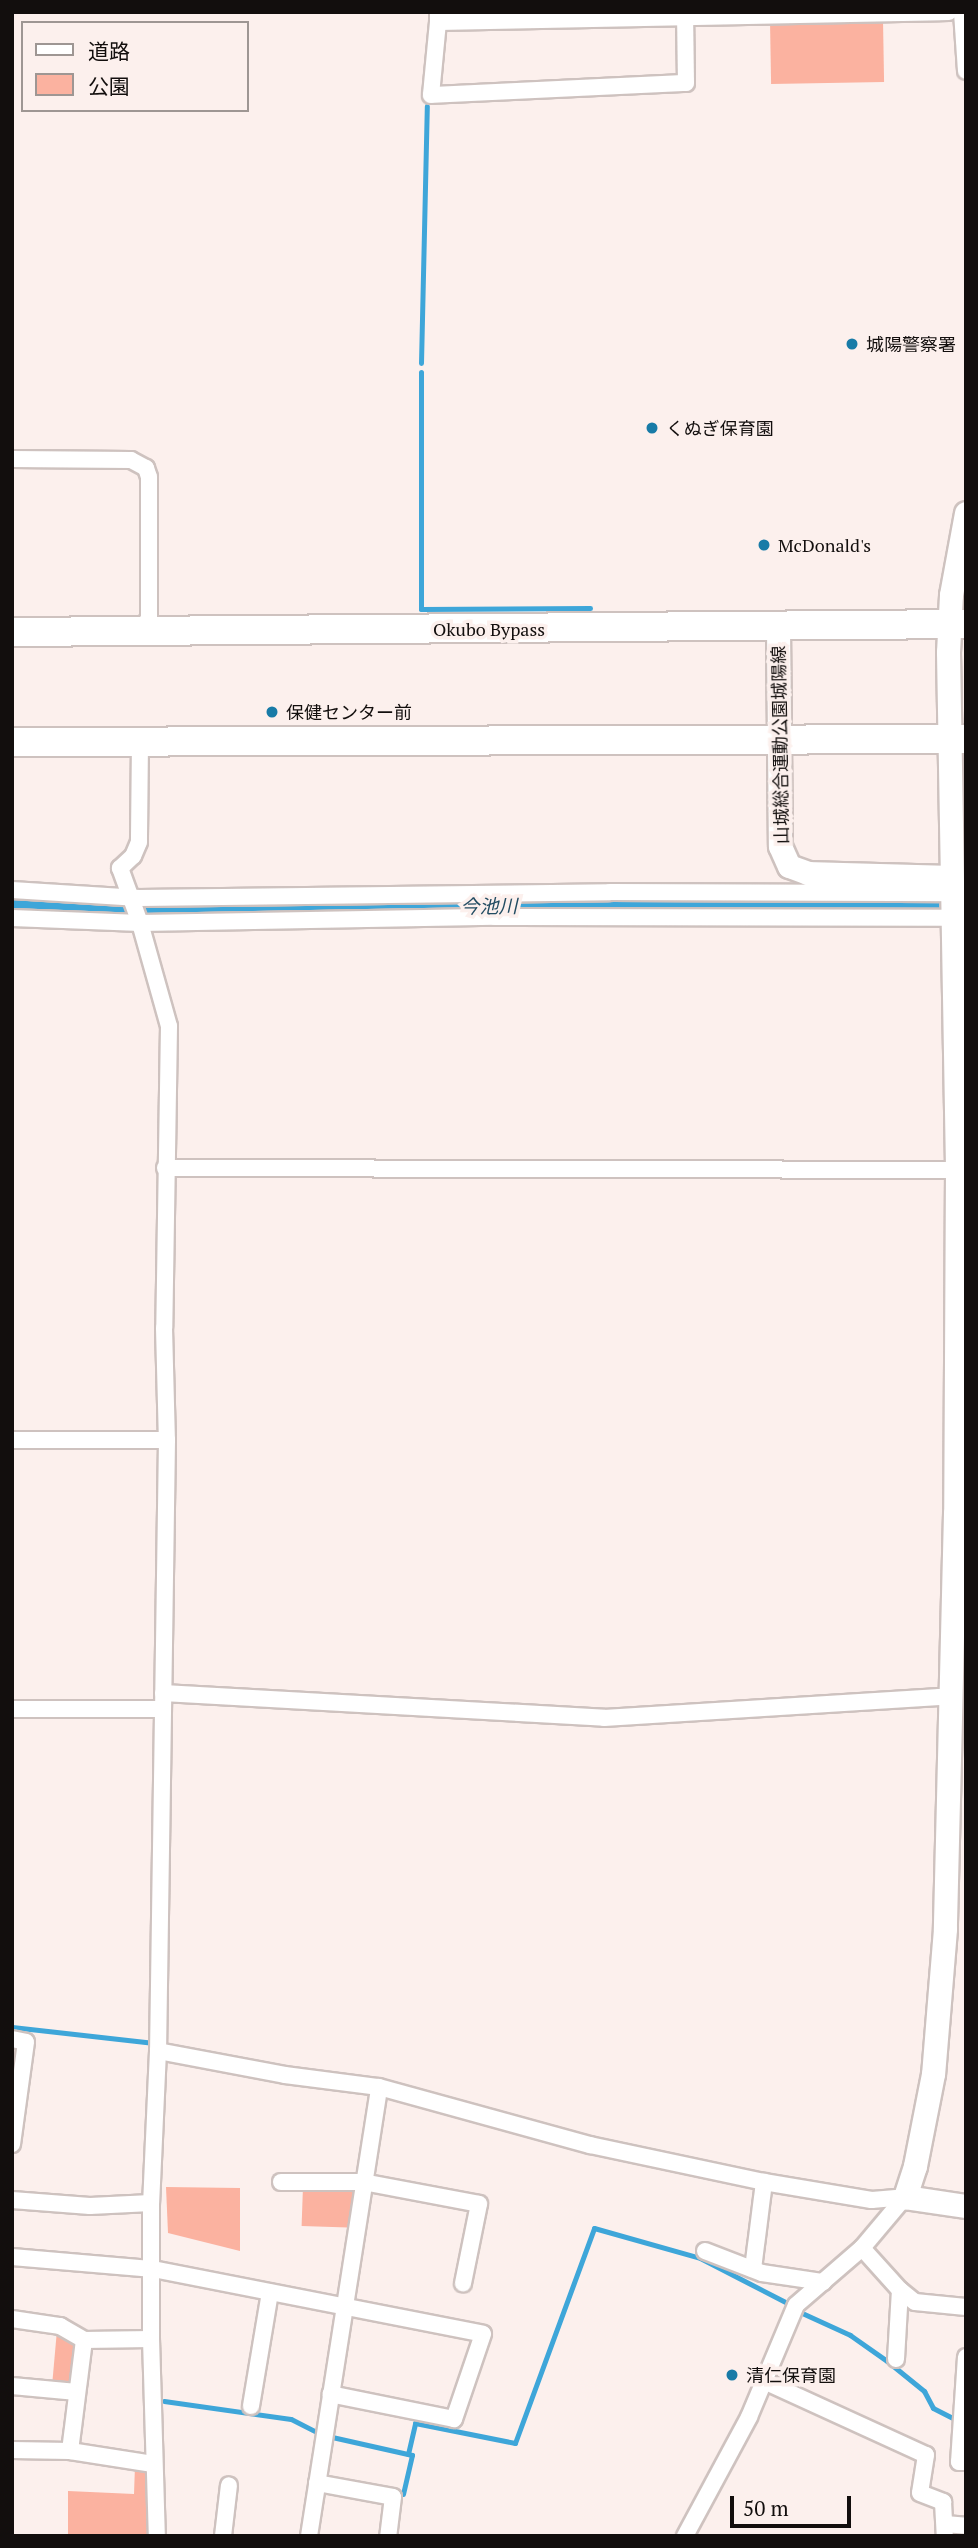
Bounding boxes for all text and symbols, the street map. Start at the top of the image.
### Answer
legend [21,21,248,112]
text: 道路 [88,37,130,65]
text: 公園 [88,72,130,100]
place label: 城陽警察署 [866,333,956,355]
marker: 城陽警察署 [844,336,860,352]
place label: くぬぎ保育園 [666,417,774,439]
marker: くぬぎ保育園 [644,420,660,436]
place label: McDonald's [778,534,871,556]
marker: McDonald's [756,537,772,553]
street label: Okubo Bypass [433,618,545,640]
street label: 山城総合運動公園城陽線 [767,646,793,844]
place label: 保健センター前 [286,701,412,723]
marker: 保健センター前 [264,704,280,720]
water label: 今池川 [460,894,518,918]
place label: 清仁保育園 [746,2364,836,2386]
marker: 清仁保育園 [724,2367,740,2383]
scale bar [733,2482,854,2526]
text: 50 m [743,2494,789,2522]

